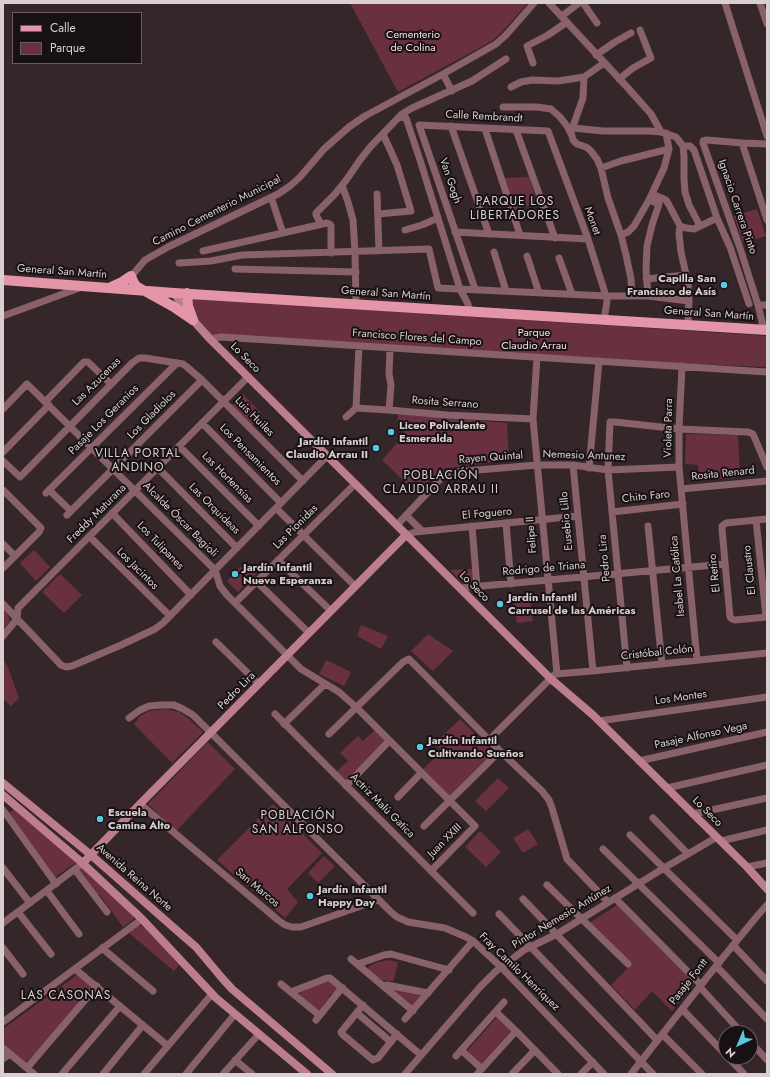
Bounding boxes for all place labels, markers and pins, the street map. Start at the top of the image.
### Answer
place label: Capilla San Francisco de Asís [627,272,716,298]
marker: Capilla San Francisco de Asís [719,280,729,290]
place label: Liceo Polivalente Esmeralda [399,419,486,445]
marker: Liceo Polivalente Esmeralda [386,427,396,437]
place label: Jardín Infantil Claudio Arrau II [286,435,368,461]
marker: Jardín Infantil Claudio Arrau II [371,443,381,453]
place label: Jardín Infantil Nueva Esperanza [243,561,332,587]
marker: Jardín Infantil Nueva Esperanza [230,569,240,579]
place label: Jardín Infantil Carrusel de las Américas [508,591,636,617]
marker: Jardín Infantil Carrusel de las Américas [495,599,505,609]
place label: Jardín Infantil Cultivando Sueños [428,734,524,760]
marker: Jardín Infantil Cultivando Sueños [415,742,425,752]
place label: Escuela Camina Alto [108,806,170,832]
marker: Escuela Camina Alto [95,814,105,824]
place label: Jardín Infantil Happy Day [318,883,387,909]
marker: Jardín Infantil Happy Day [305,891,315,901]

